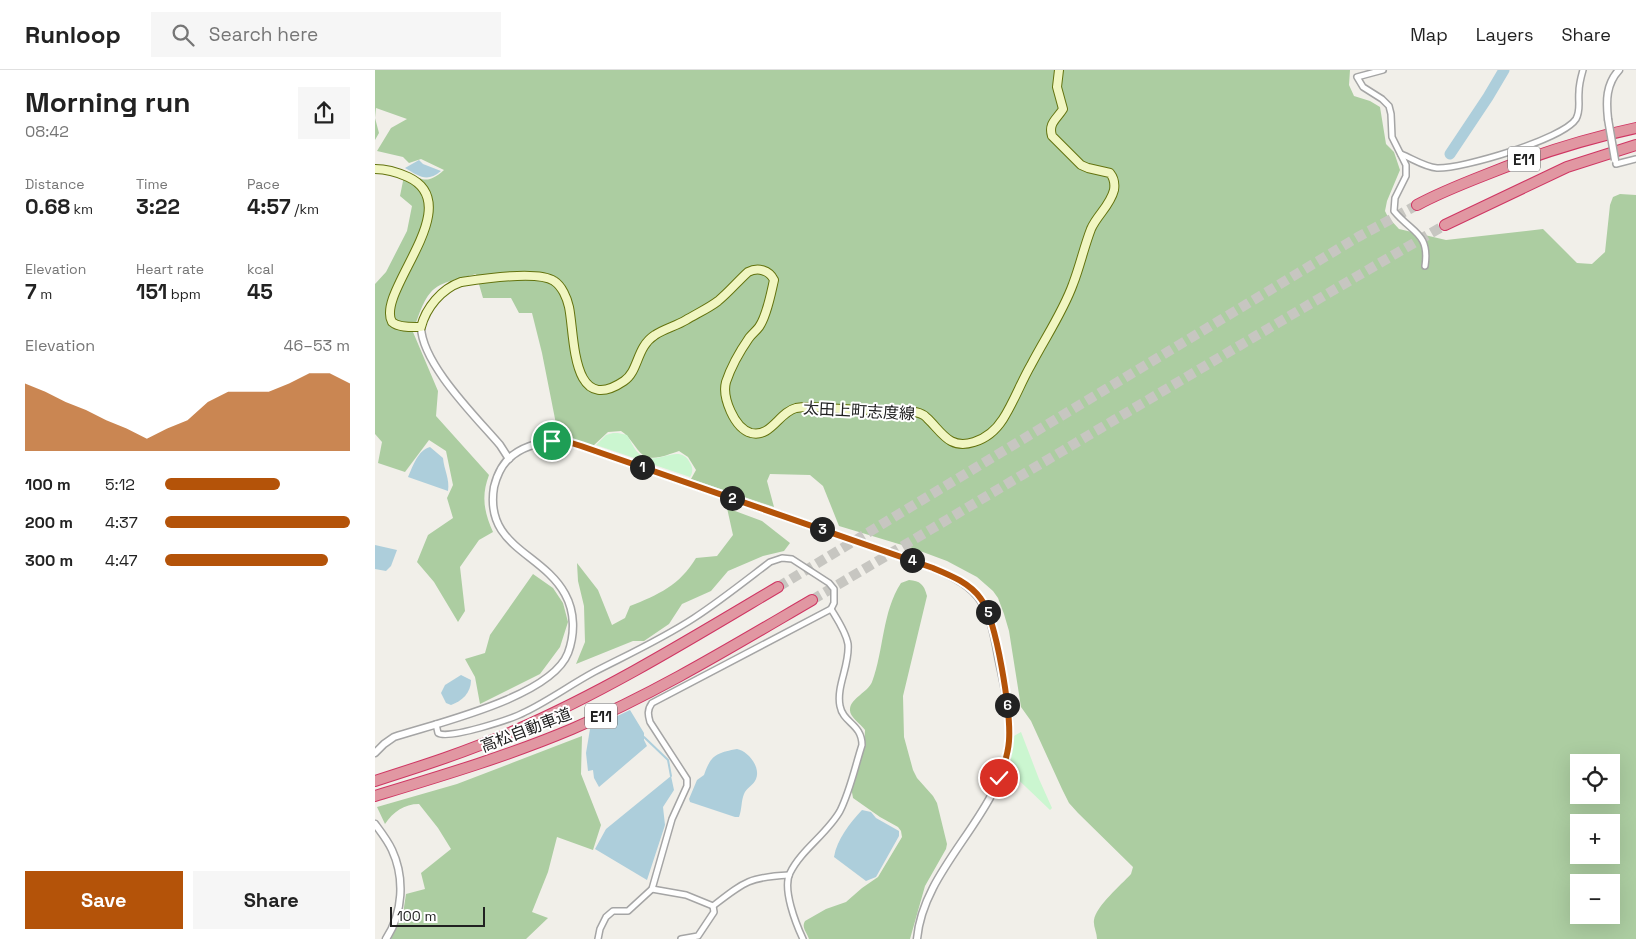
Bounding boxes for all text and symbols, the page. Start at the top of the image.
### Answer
search box [151,12,501,57]
text: Runloop [25,19,121,50]
icon: search [169,21,197,49]
text: Search here [209,22,318,47]
text: Map [1410,23,1448,46]
text: Layers [1476,23,1533,46]
text: Share [1561,23,1611,46]
text: Morning run [25,84,190,120]
button: share [298,87,350,139]
text: 08:42 [25,121,69,142]
road number: E11 [1508,146,1540,172]
text: Distance [25,175,85,193]
text: Time [136,175,168,193]
text: Pace [247,175,280,193]
text: 0.68 [25,193,70,220]
text: 3:22 [136,193,180,220]
text: 4:57 [247,193,291,220]
text: km [70,200,93,218]
text: /km [291,200,319,218]
text: Elevation [25,260,86,278]
text: Heart rate [136,260,204,278]
text: kcal [247,260,274,278]
text: 7 [25,278,37,305]
text: 151 [136,278,167,305]
text: 45 [247,278,273,305]
text: m [37,285,52,303]
text: bpm [167,285,201,303]
text: Elevation [25,335,95,356]
text: 46–53 m [283,335,350,356]
street label: 太田上町志度線 [803,398,915,424]
pin [531,420,573,462]
icon: arrive [538,427,566,455]
pin: 1 [629,454,655,480]
text: 1 [639,458,646,476]
text: 100 m [25,474,71,495]
text: 5:12 [105,474,135,495]
pin: 2 [719,486,745,510]
text: 2 [728,489,737,507]
text: 200 m [25,512,73,533]
text: 4:37 [105,512,138,533]
pin: 3 [809,516,835,542]
text: 3 [818,520,827,538]
pin: 4 [899,548,925,572]
text: 300 m [25,550,73,571]
text: 4:47 [105,550,138,571]
text: 4 [908,551,917,569]
pin: 5 [975,600,1001,624]
text: 5 [984,603,993,621]
pin: 6 [995,692,1019,718]
text: 6 [1003,696,1012,714]
street label: 高松自動車道 [477,703,575,757]
road number: E11 [585,704,617,728]
map controls [1570,754,1620,924]
button: locate [1570,754,1620,804]
pin [978,757,1020,799]
icon: check [985,764,1013,792]
button: + [1570,814,1620,864]
button: Save [25,871,183,929]
button: Share [193,871,350,929]
button: − [1570,874,1620,924]
scale bar [390,904,485,927]
text: 100 m [397,907,436,925]

